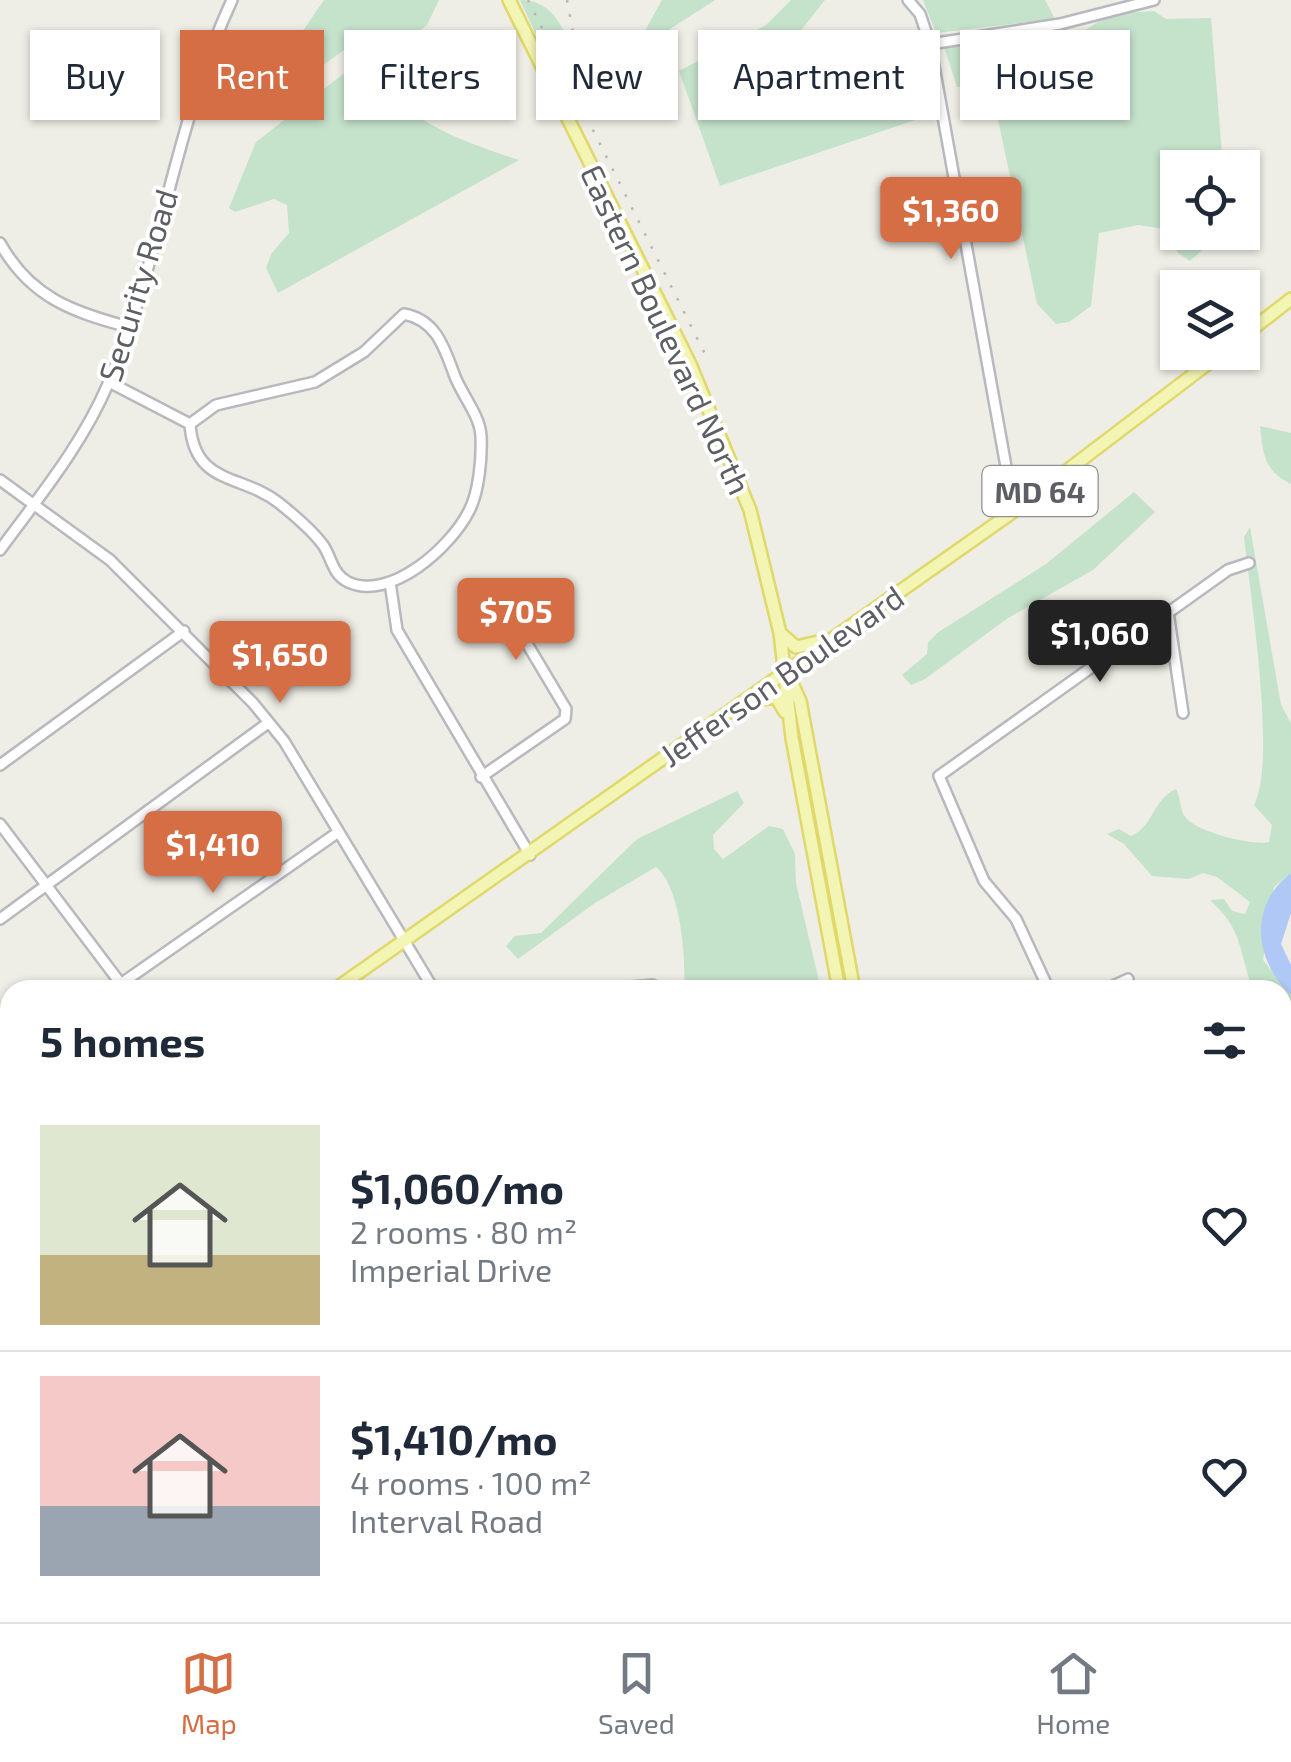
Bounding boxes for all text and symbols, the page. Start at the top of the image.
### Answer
chip: Buy [30,30,160,120]
chip: Rent [180,30,324,120]
chip: Filters [344,30,516,120]
chip: New [536,30,678,120]
chip: Apartment [698,30,940,120]
chip: House [960,30,1130,120]
map controls [1160,150,1260,370]
button: locate [1160,150,1260,250]
street label: Eastern Boulevard North [574,158,760,500]
pin: $1,360 [870,177,1032,262]
street label: Security Road [90,184,184,386]
text: $1,360 [902,190,1000,228]
button: layers [1160,270,1260,370]
road number: MD 64 [982,466,1098,516]
street label: Jefferson Boulevard [652,577,910,773]
pin: $705 [457,578,575,663]
text: $705 [479,591,553,629]
pin: $1,060 [1019,600,1181,685]
text: $1,060 [1050,613,1150,651]
pin: $1,650 [199,621,361,706]
text: $1,650 [232,634,328,672]
pin: $1,410 [132,811,294,896]
text: $1,410 [166,824,260,862]
icon: filters [1197,1013,1252,1068]
text: 5 homes [40,1015,205,1065]
text: $1,060/mo [350,1162,564,1212]
icon: home [120,1165,240,1285]
icon: heart [1197,1198,1252,1253]
text: 2 rooms · 80 m² [350,1212,577,1250]
text: Imperial Drive [350,1250,552,1288]
text: $1,410/mo [350,1413,558,1463]
icon: home [120,1416,240,1536]
icon: heart [1197,1449,1252,1504]
text: 4 rooms · 100 m² [350,1463,591,1501]
text: Interval Road [350,1501,543,1539]
tab: Map [181,1646,237,1740]
tab: Saved [598,1646,675,1740]
tab: Home [1036,1646,1110,1740]

